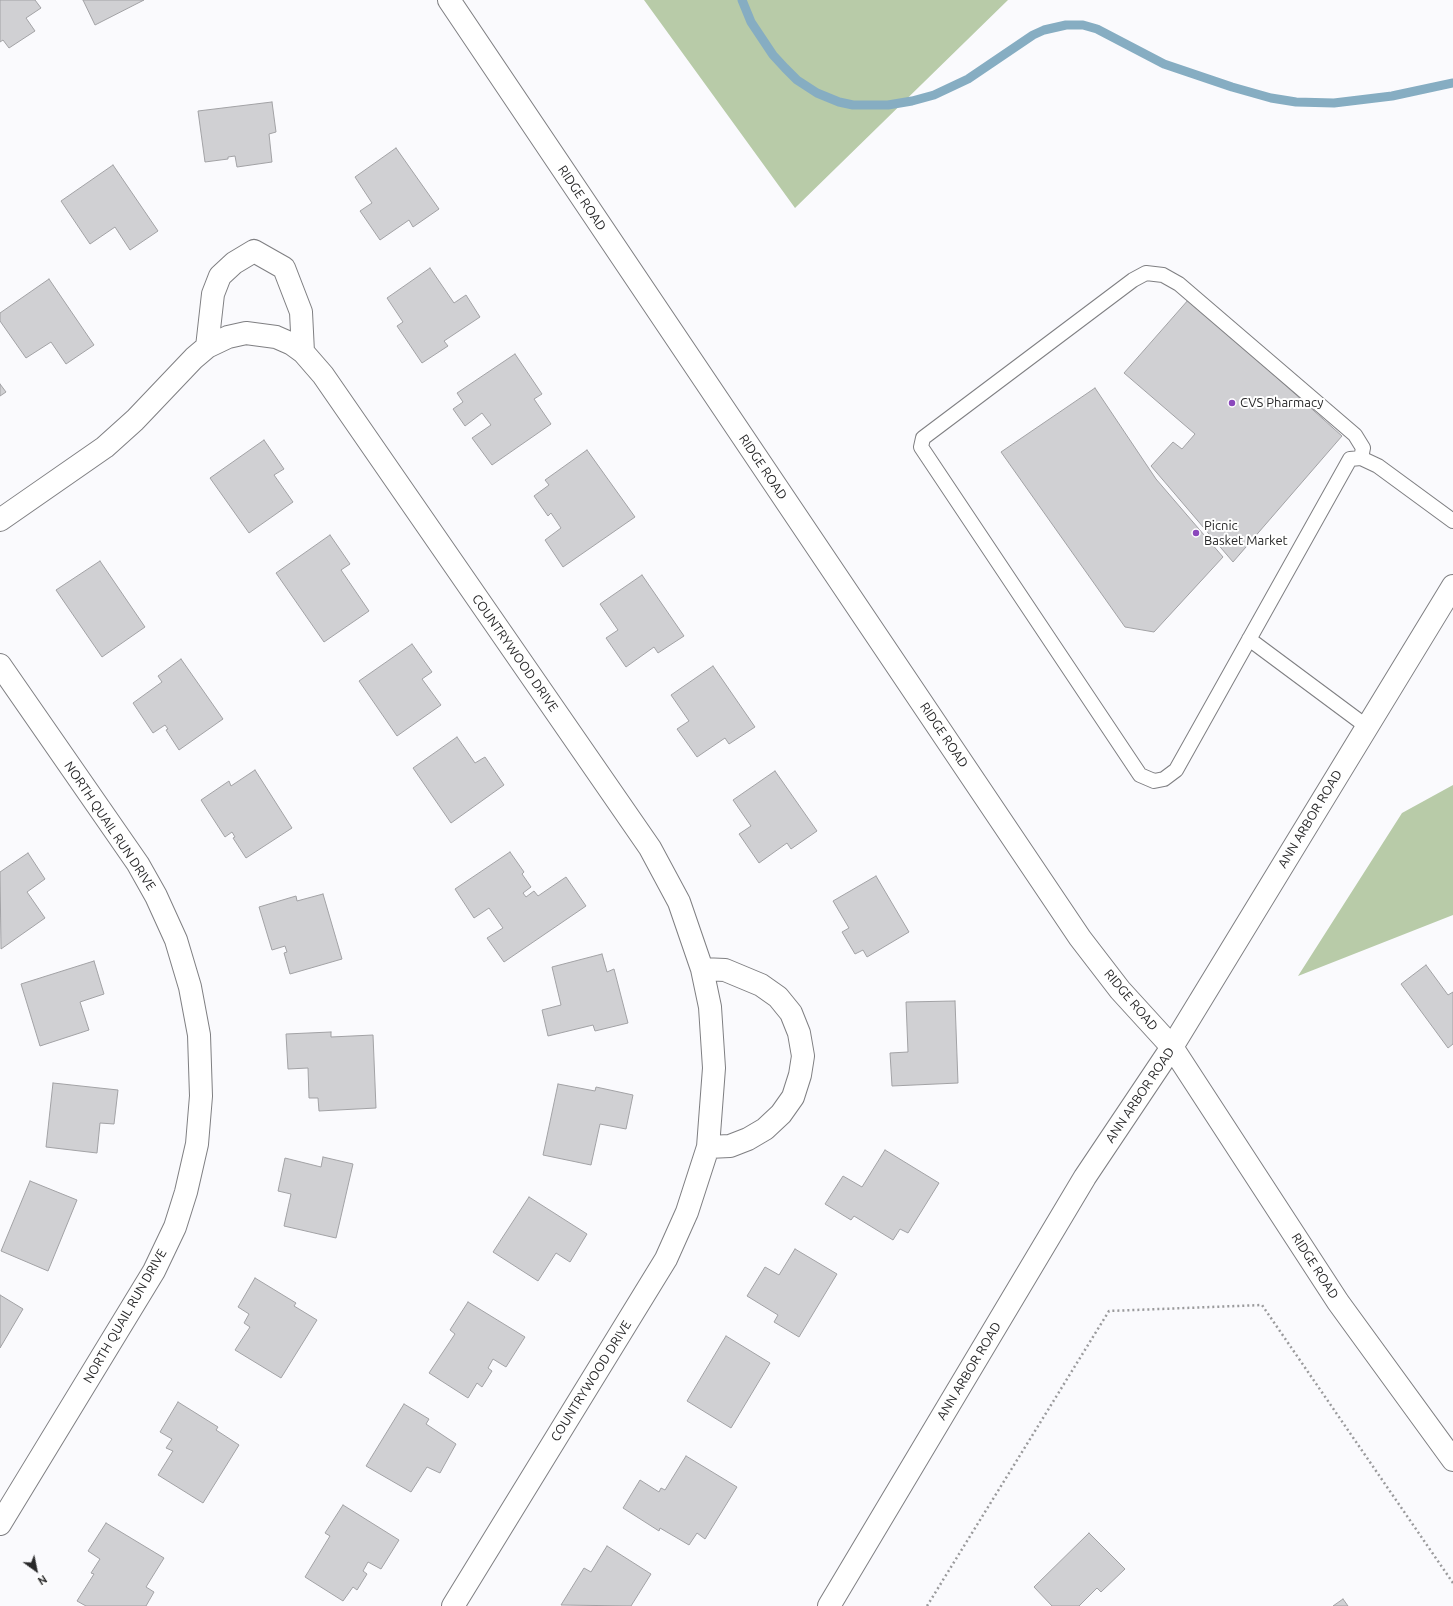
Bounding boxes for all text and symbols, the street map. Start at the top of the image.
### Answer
street label: RIDGE ROAD [555,162,609,234]
place label: CVS Pharmacy [1240,395,1323,411]
marker: CVS Pharmacy [1227,398,1237,408]
street label: RIDGE ROAD [736,431,790,503]
place label: Picnic Basket Market [1204,518,1288,549]
marker: Picnic Basket Market [1191,528,1201,538]
street label: COUNTRYWOOD DRIVE [469,591,561,715]
street label: RIDGE ROAD [917,699,971,771]
street label: NORTH QUAIL RUN DRIVE [61,758,159,894]
street label: ANN ARBOR ROAD [1275,767,1345,871]
street label: RIDGE ROAD [1101,966,1161,1034]
street label: ANN ARBOR ROAD [1102,1044,1178,1146]
street label: RIDGE ROAD [1288,1230,1342,1302]
street label: NORTH QUAIL RUN DRIVE [80,1246,170,1386]
street label: COUNTRYWOOD DRIVE [547,1318,635,1444]
street label: ANN ARBOR ROAD [934,1319,1004,1423]
north arrow [16,1550,56,1590]
text: N [36,1573,49,1587]

